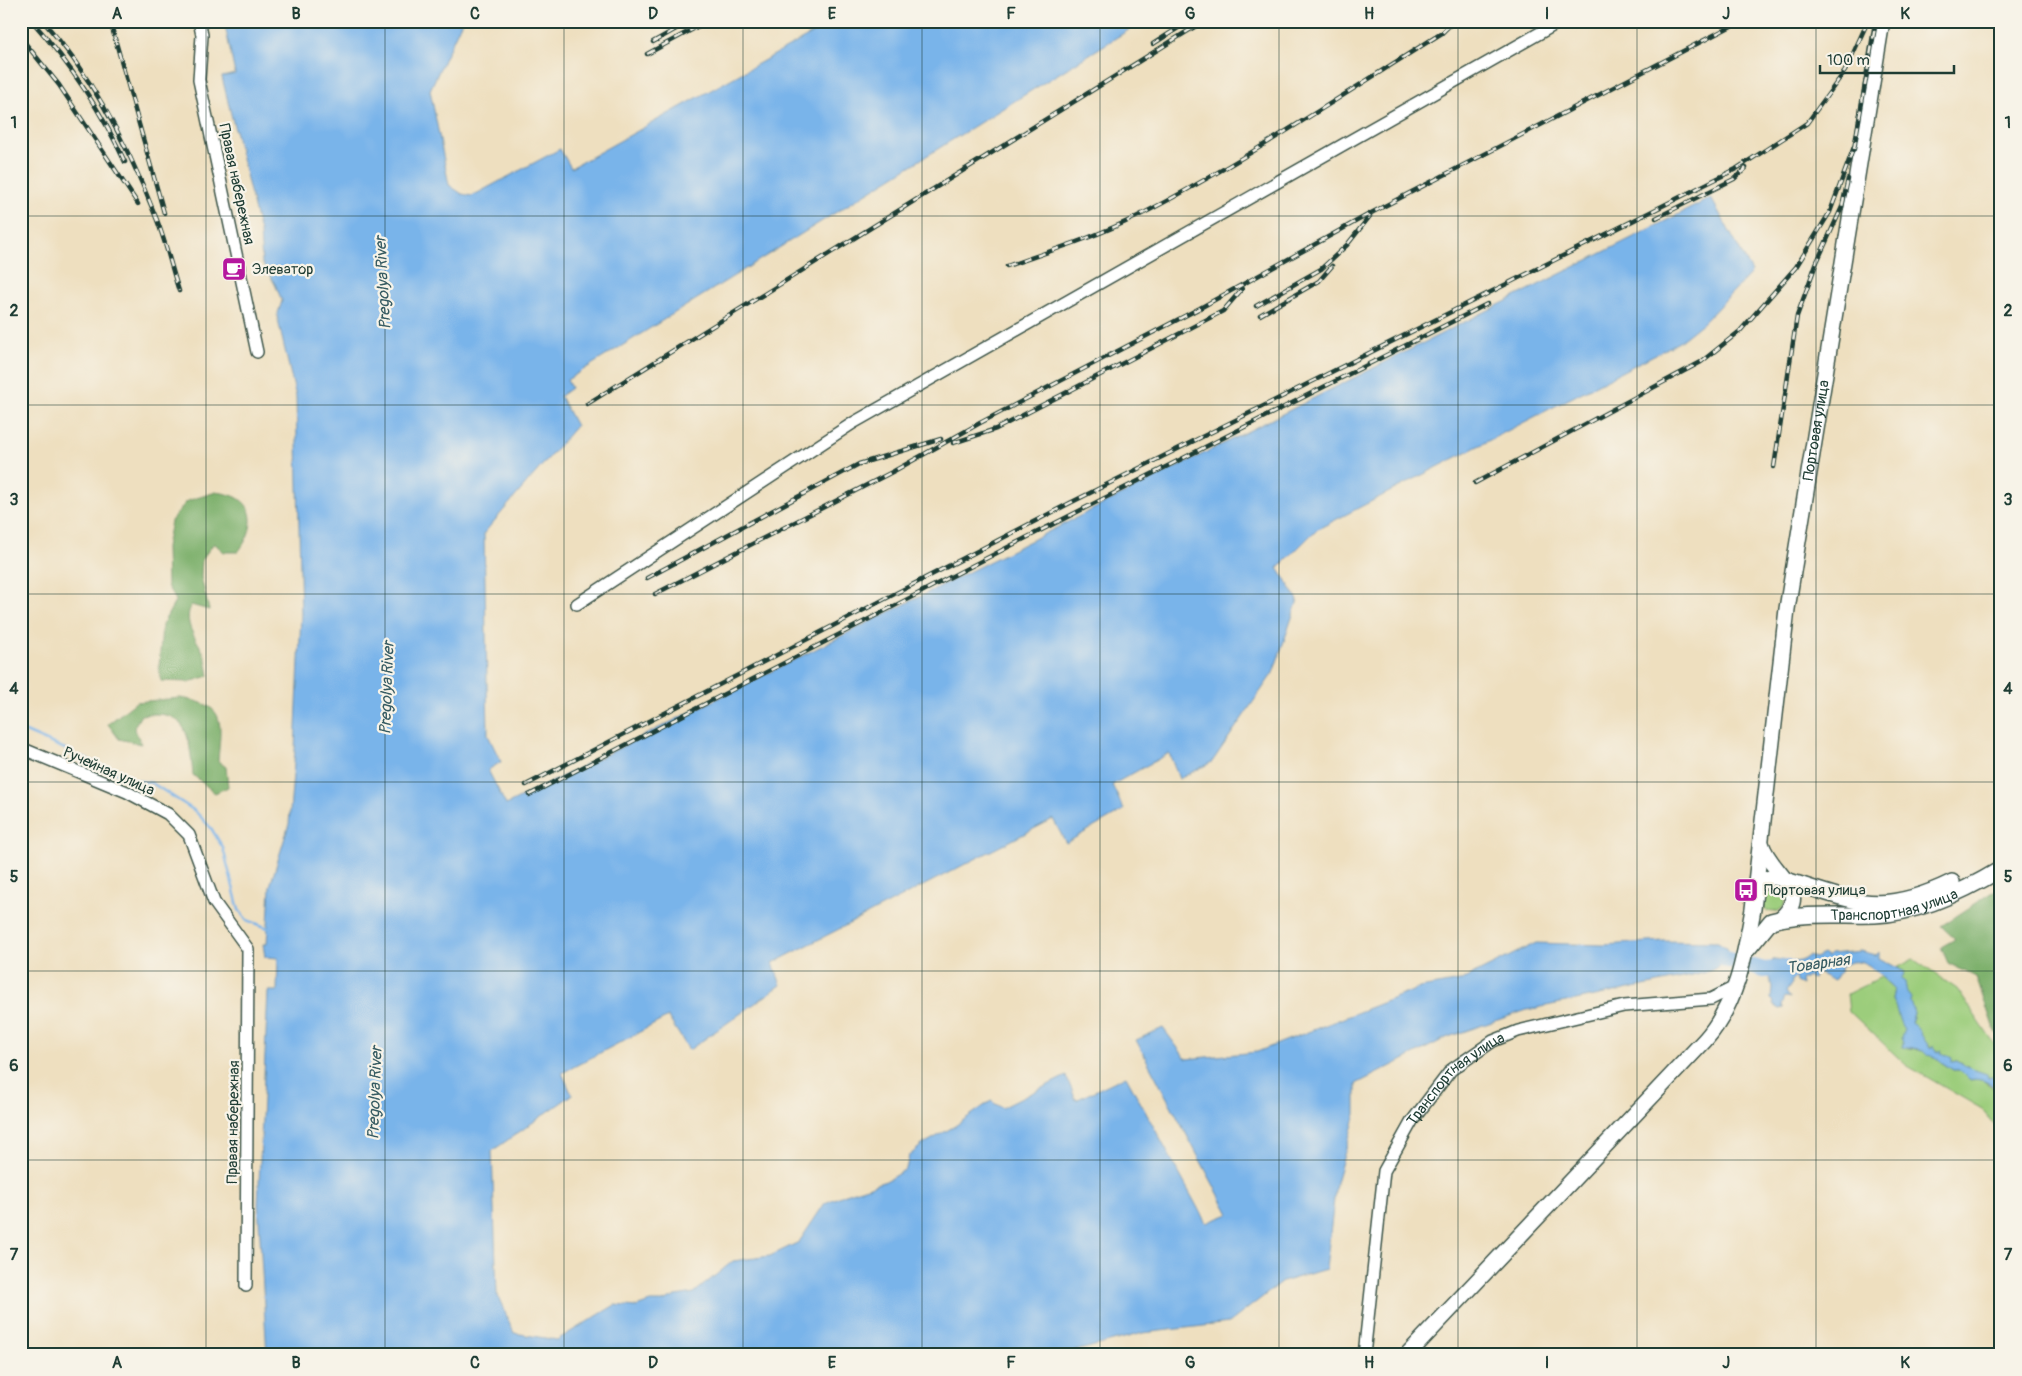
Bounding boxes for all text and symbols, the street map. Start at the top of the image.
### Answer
text: A [112,4,123,24]
text: B [291,4,301,24]
text: C [470,4,480,24]
text: D [648,4,658,24]
text: E [828,4,837,24]
text: F [1006,4,1016,24]
text: G [1185,4,1196,24]
text: H [1364,4,1374,24]
text: I [1545,4,1549,24]
text: J [1722,4,1730,24]
text: K [1900,4,1910,24]
scale bar [1820,42,1953,74]
text: 100 m [1827,51,1870,70]
text: 1 [11,113,17,133]
text: 1 [2005,113,2011,133]
street label: Правая набережная [214,122,259,246]
water label: Pregolya River [370,234,395,330]
cafe icon: Элеватор [221,256,247,282]
place label: Элеватор [252,260,313,279]
text: 2 [10,301,19,321]
text: 2 [2004,301,2013,321]
street label: Портовая улица [1799,379,1834,482]
text: 3 [10,490,19,510]
text: 3 [2004,490,2013,510]
water label: Pregolya River [375,639,399,735]
text: 4 [9,679,19,699]
text: 4 [2003,679,2013,699]
street label: Ручейная улица [60,743,158,800]
text: 5 [10,867,19,887]
text: 5 [2004,867,2013,887]
bus stop icon: Портовая улица [1733,877,1759,903]
place label: Портовая улица [1764,881,1866,900]
street label: Транспортная улица [1830,885,1961,925]
water label: Товарная [1785,949,1852,978]
street label: Транспортная улица [1403,1028,1507,1130]
water label: Pregolya River [363,1044,387,1140]
text: 6 [9,1056,19,1076]
text: 6 [2003,1056,2013,1076]
street label: Правая набережная [223,1060,244,1184]
text: 7 [10,1245,19,1265]
text: 7 [2004,1245,2013,1265]
text: A [112,1353,123,1373]
text: B [291,1353,301,1373]
text: C [470,1353,480,1373]
text: D [648,1353,658,1373]
text: E [828,1353,837,1373]
text: F [1006,1353,1016,1373]
text: G [1185,1353,1196,1373]
text: H [1364,1353,1374,1373]
text: I [1545,1353,1549,1373]
text: J [1722,1353,1730,1373]
text: K [1900,1353,1910,1373]

